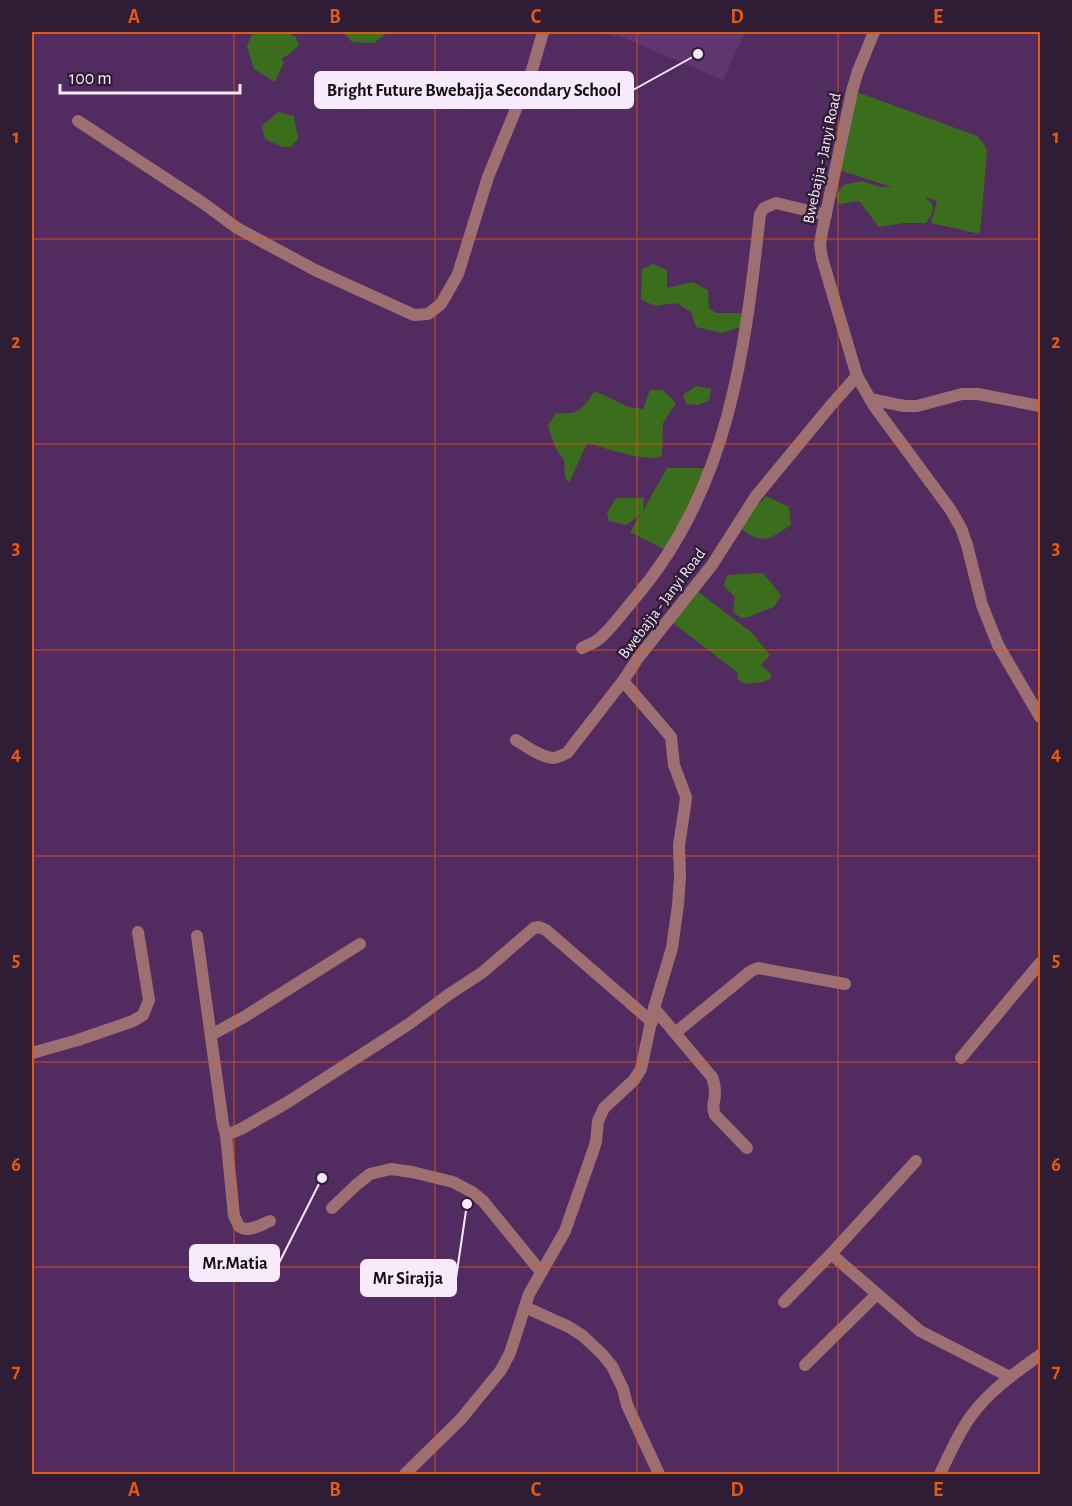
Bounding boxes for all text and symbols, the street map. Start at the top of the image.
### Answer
text: A [128,7,140,27]
text: B [329,7,341,27]
text: C [531,7,542,27]
text: D [730,7,744,27]
text: E [933,7,943,27]
scale bar [60,57,240,95]
text: 100 m [69,70,112,88]
callout: Bright Future Bwebajja Secondary School [315,72,633,108]
text: Bright Future Bwebajja Secondary School [327,82,621,100]
street label: Bwebajja - Janyi Road [800,91,845,225]
text: 1 [12,127,20,147]
text: 1 [1052,127,1060,147]
text: 2 [11,332,21,352]
text: 2 [1051,332,1061,352]
text: 3 [12,538,20,558]
text: 3 [1052,538,1060,558]
street label: Bwebajja - Janyi Road [615,546,709,662]
text: 4 [11,744,21,764]
text: 4 [1051,744,1061,764]
text: 5 [12,950,20,970]
text: 5 [1052,950,1060,970]
text: 6 [11,1155,21,1175]
text: 6 [1051,1155,1061,1175]
callout: Mr.Matia [190,1245,279,1281]
text: Mr.Matia [202,1255,268,1273]
callout: Mr Sirajja [361,1260,456,1296]
text: Mr Sirajja [373,1270,444,1288]
text: 7 [12,1361,21,1381]
text: 7 [1052,1361,1061,1381]
text: A [128,1480,140,1500]
text: B [329,1480,341,1500]
text: C [531,1480,542,1500]
text: D [730,1480,744,1500]
text: E [933,1480,943,1500]

